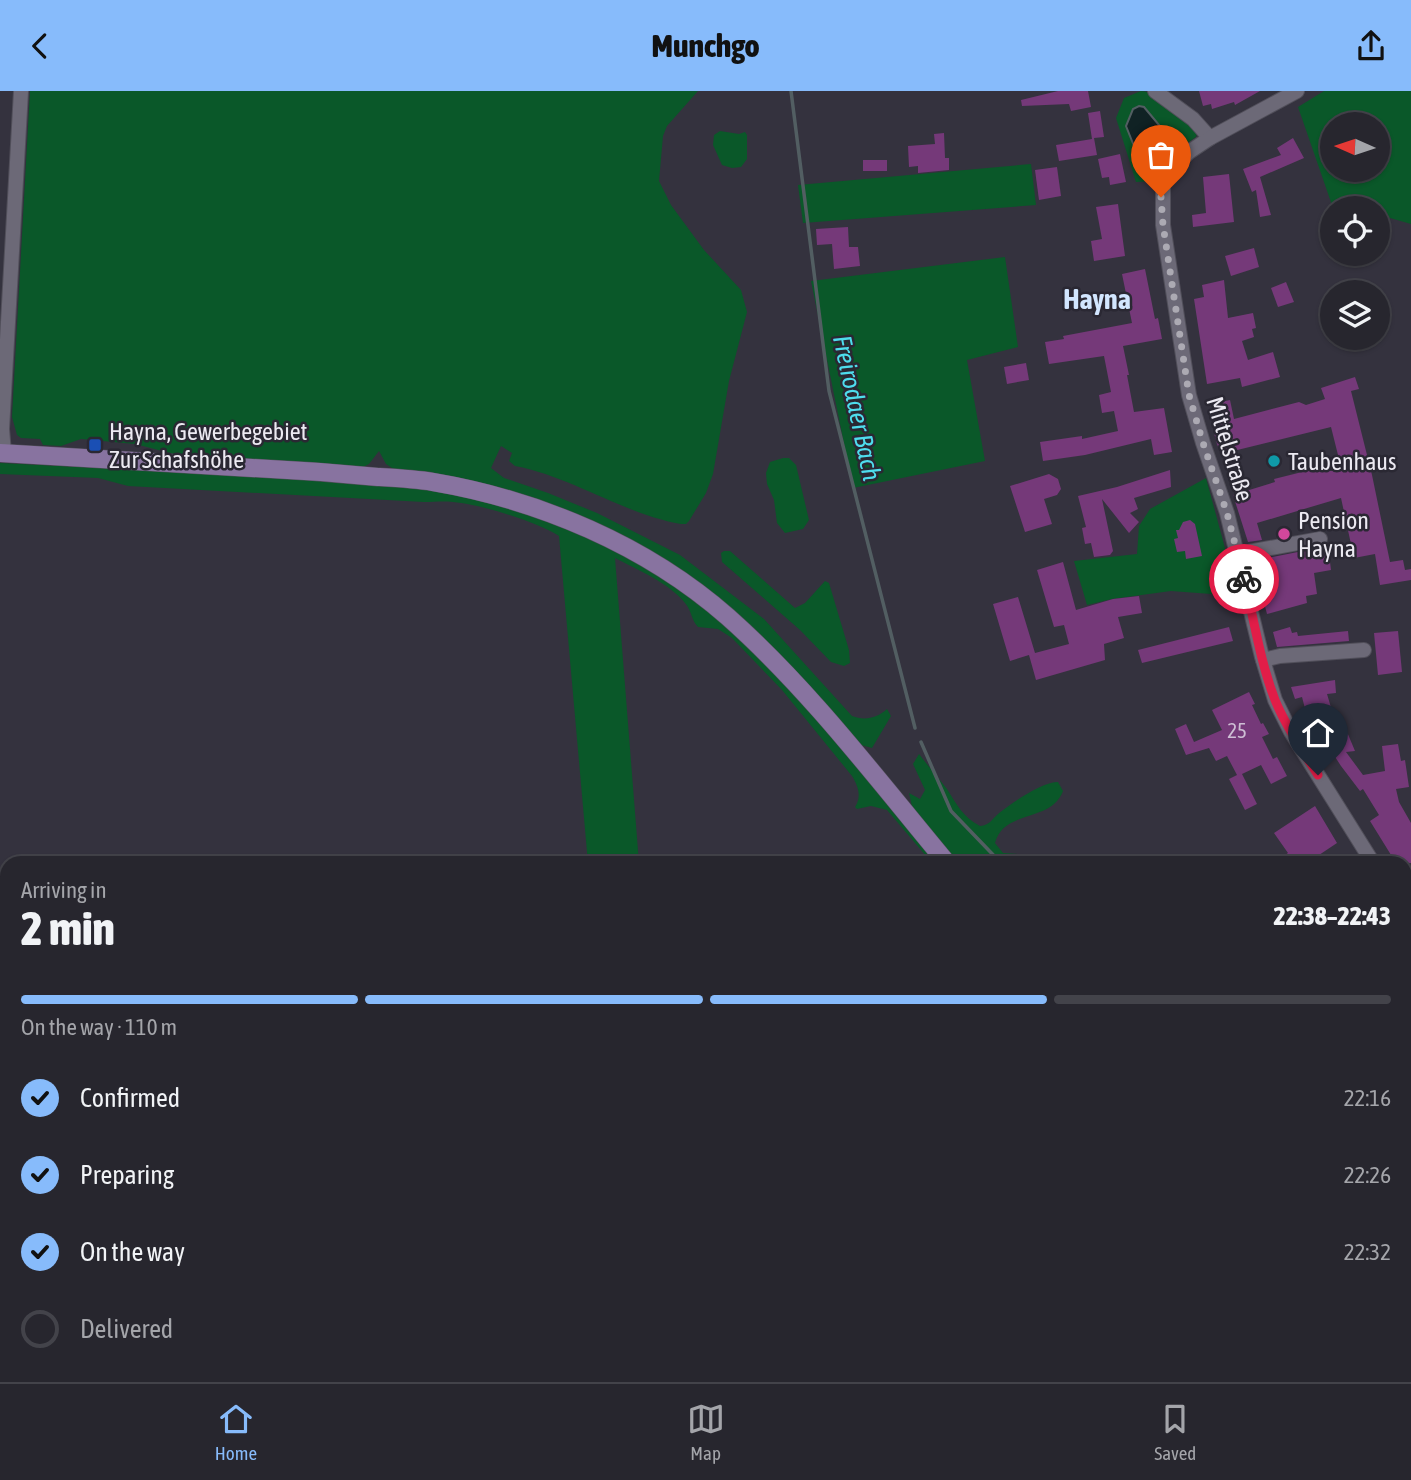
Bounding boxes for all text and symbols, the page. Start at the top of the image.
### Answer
icon: back [21,27,59,65]
text: Munchgo [652,27,759,64]
icon: share [1352,27,1390,65]
north arrow [1320,112,1390,182]
map controls [1320,112,1390,350]
pin [1131,125,1191,197]
icon: bag [1142,136,1180,174]
button: locate [1320,196,1390,266]
button: layers [1320,280,1390,350]
district label: Hayna [1063,283,1131,315]
water label: Freirodaer Bach [827,333,887,484]
street label: Mittelstraße [1201,394,1259,504]
place label: Hayna, Gewerbegebiet Zur Schafshöhe [109,418,308,473]
marker: Hayna, Gewerbegebiet Zur Schafshöhe [87,437,103,453]
place label: Taubenhaus [1288,448,1396,475]
marker: Taubenhaus [1266,453,1282,469]
place label: Pension Hayna [1298,507,1369,562]
marker: Pension Hayna [1276,526,1292,542]
courier [1209,544,1279,614]
icon: bike [1225,560,1263,598]
pin [1288,703,1348,775]
icon: home [1299,714,1337,752]
house number: 25 [1227,718,1247,742]
text: Arriving in [21,877,107,903]
text: 22:38–22:43 [1274,901,1391,931]
text: 2 min [21,902,115,955]
text: On the way · 110 m [21,1014,177,1040]
icon: check [21,1079,59,1117]
text: Confirmed [80,1083,180,1113]
text: 22:16 [1344,1085,1391,1111]
icon: check [21,1156,59,1194]
text: Preparing [80,1160,174,1190]
text: 22:26 [1344,1162,1391,1188]
icon: check [21,1233,59,1271]
text: On the way [80,1237,185,1267]
text: 22:32 [1344,1239,1391,1265]
text: Delivered [80,1314,173,1344]
tab: Home [215,1400,257,1464]
tab: Map [687,1400,725,1464]
tab: Saved [1154,1400,1196,1464]

